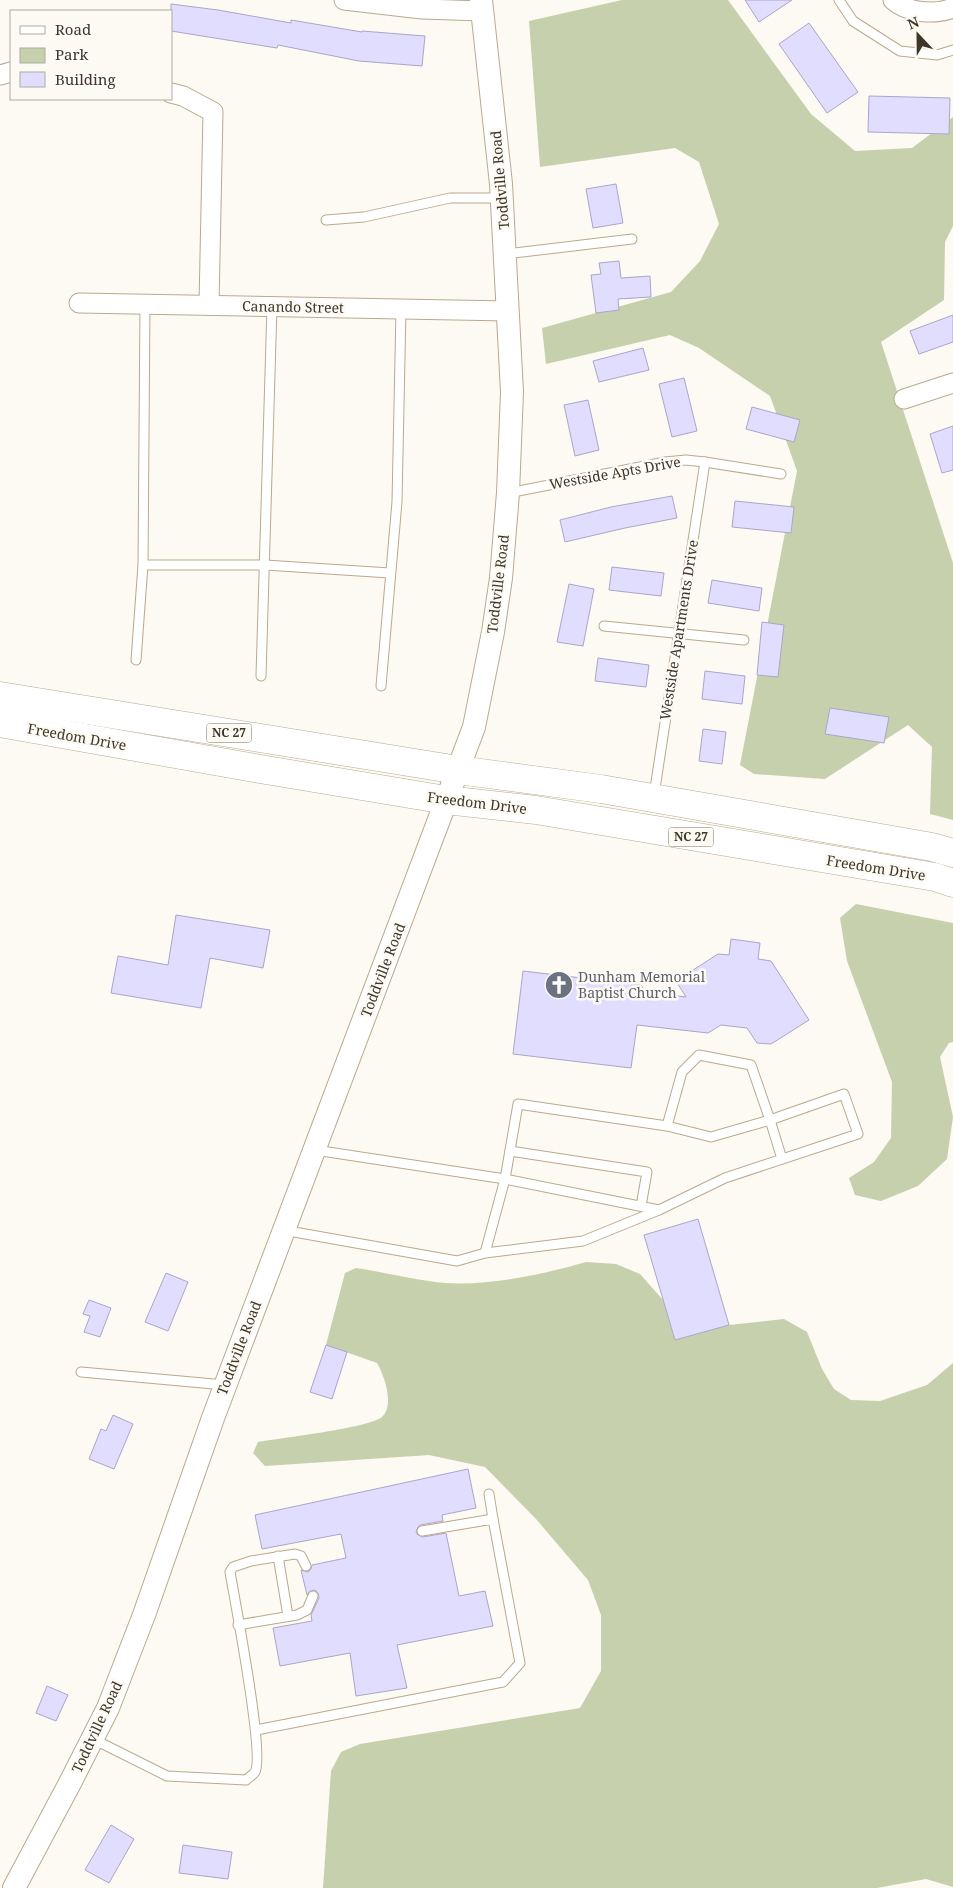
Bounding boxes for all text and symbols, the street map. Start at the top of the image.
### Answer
legend [10,10,172,100]
north arrow [893,10,943,60]
text: N [904,12,922,33]
text: Road [55,19,91,39]
text: Park [55,44,89,64]
text: Building [55,69,116,89]
street label: Toddville Road [486,129,513,230]
street label: Canando Street [242,296,344,317]
street label: Westside Apts Drive [548,452,682,493]
street label: Toddville Road [482,533,513,634]
street label: Westside Apartments Drive [655,538,702,721]
street label: Freedom Drive [26,718,128,755]
road number: NC 27 [206,724,252,742]
street label: Freedom Drive [426,787,528,818]
road number: NC 27 [668,828,714,846]
street label: Freedom Drive [825,850,927,885]
street label: Toddville Road [356,920,409,1020]
place label: Dunham Memorial Baptist Church [578,967,706,1002]
church icon: Dunham Memorial Baptist Church [544,970,574,1000]
street label: Toddville Road [212,1298,265,1398]
street label: Toddville Road [67,1677,126,1776]

